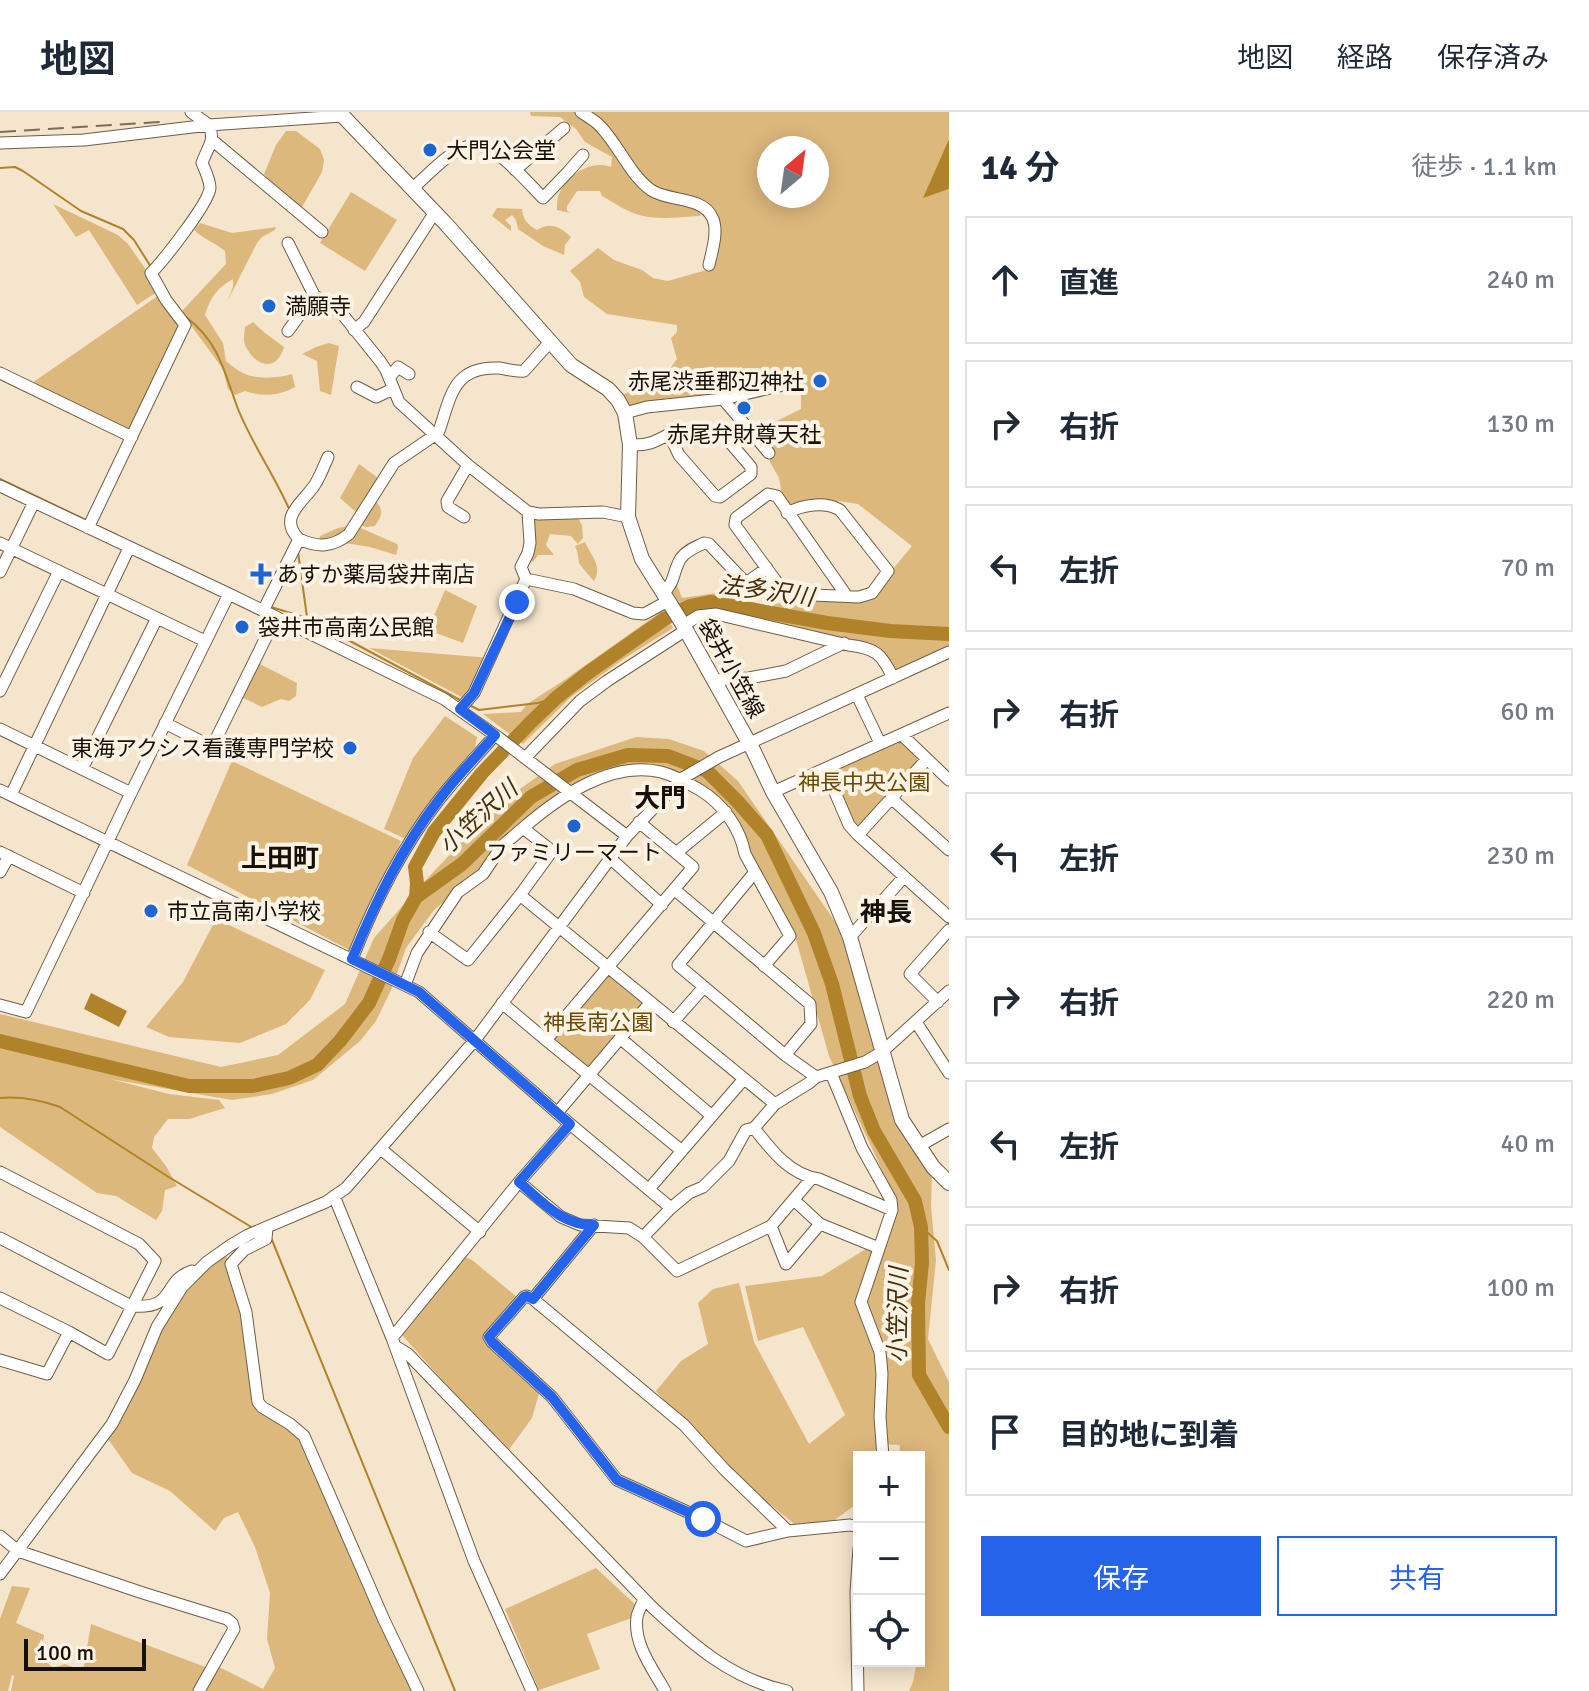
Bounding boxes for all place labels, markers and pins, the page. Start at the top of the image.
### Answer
place label: 大門公会堂 [446,137,556,164]
marker: 大門公会堂 [421,141,439,159]
place label: 満願寺 [285,293,351,320]
marker: 満願寺 [260,297,278,315]
place label: 赤尾渋垂郡辺神社 [628,368,804,395]
marker: 赤尾渋垂郡辺神社 [811,372,829,390]
marker: 赤尾弁財尊天社 [735,399,753,417]
place label: 赤尾弁財尊天社 [667,421,821,448]
place label: あすか薬局袋井南店 [277,561,475,588]
marker: あすか薬局袋井南店 [252,565,270,583]
place label: 袋井市高南公民館 [258,614,434,641]
marker: 袋井市高南公民館 [233,618,251,636]
place label: 東海アクシス看護専門学校 [71,735,334,762]
marker: 東海アクシス看護専門学校 [341,739,359,757]
marker: ファミリーマート [565,817,583,835]
place label: ファミリーマート [486,839,662,866]
place label: 市立高南小学校 [167,898,321,925]
marker: 市立高南小学校 [142,902,160,920]

